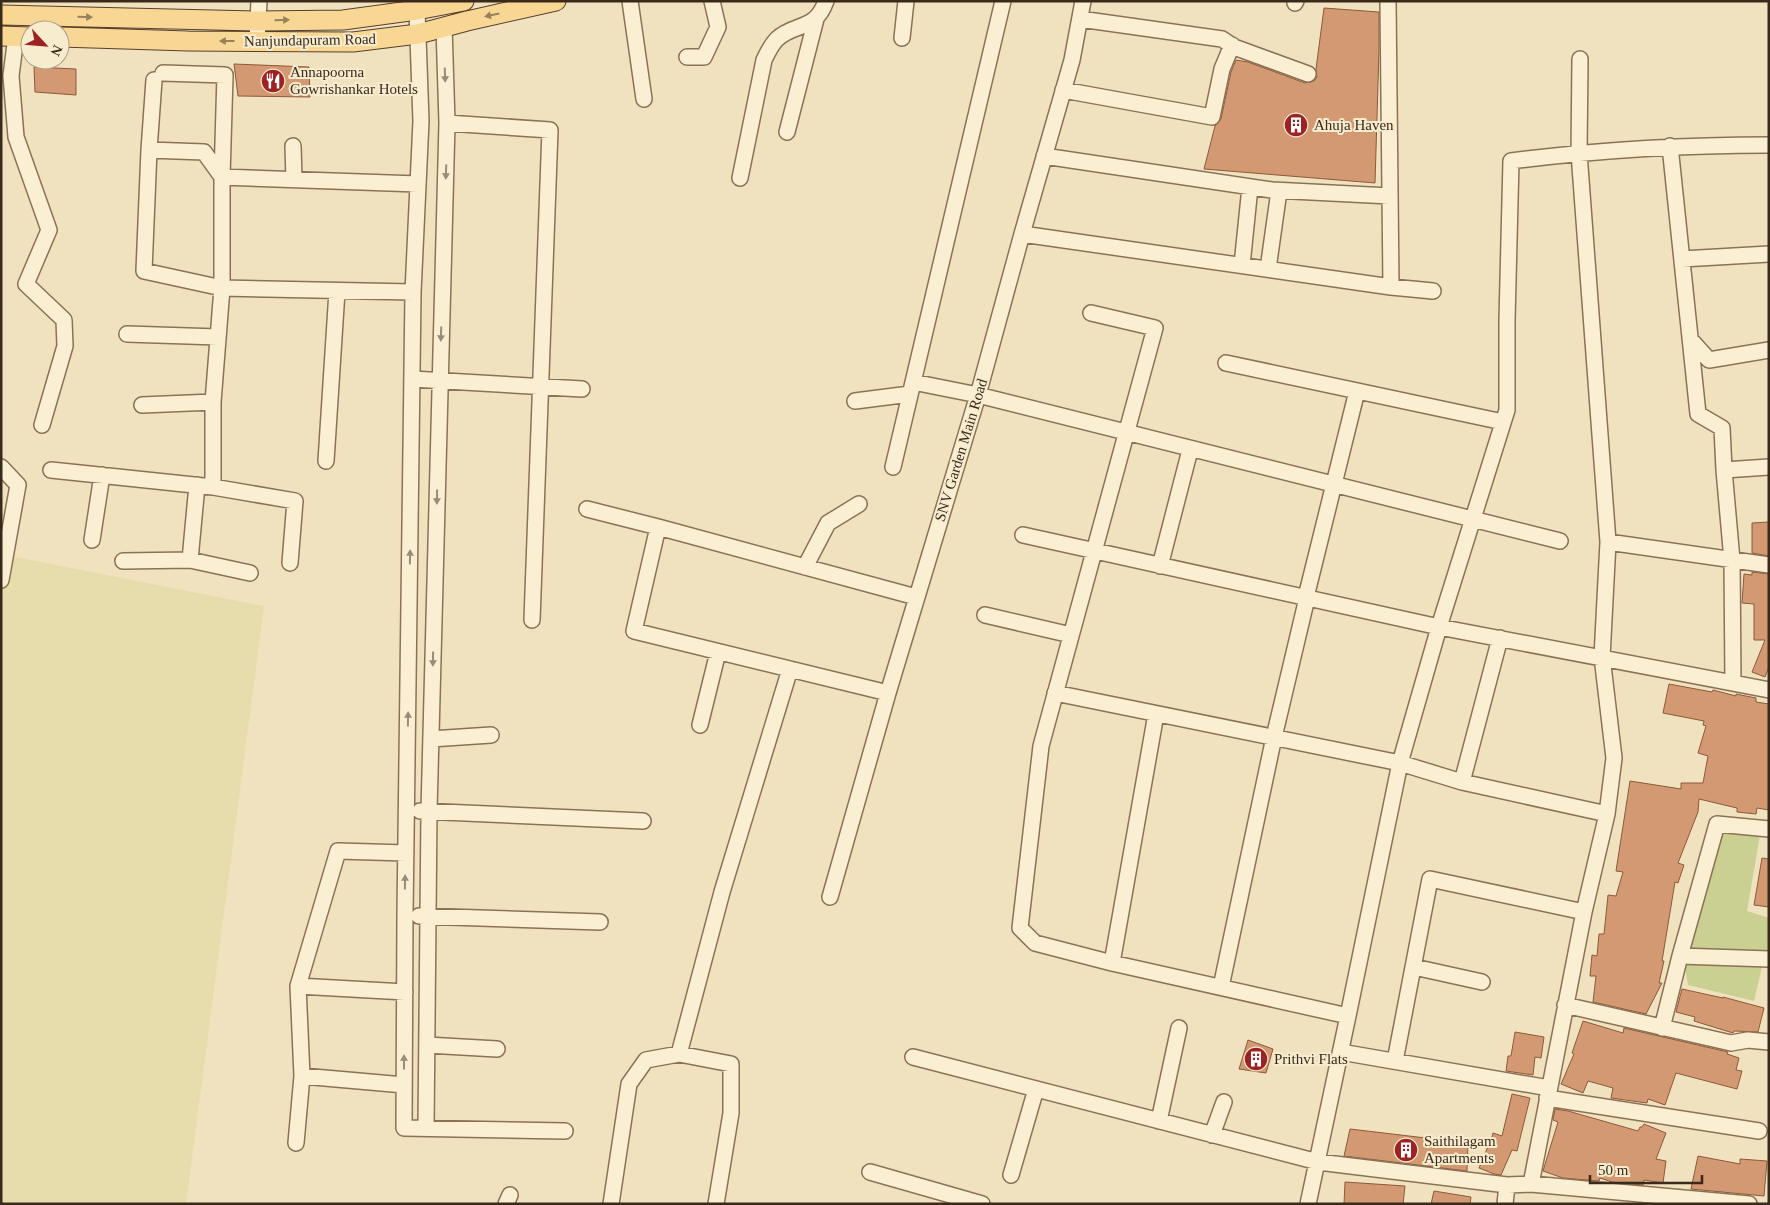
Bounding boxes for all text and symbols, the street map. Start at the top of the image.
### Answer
one-way arrow [483,12,499,20]
one-way arrow [77,13,93,21]
one-way arrow [275,16,291,24]
north arrow [20,20,70,70]
street label: Nanjundapuram Road [244,31,377,49]
one-way arrow [219,37,235,45]
text: N [47,43,65,58]
place label: Annapoorna Gowrishankar Hotels [290,64,418,97]
one-way arrow [442,67,450,83]
restaurant icon: Annapoorna Gowrishankar Hotels [260,68,286,94]
building icon: Ahuja Haven [1283,112,1309,138]
place label: Ahuja Haven [1314,117,1394,133]
one-way arrow [441,164,449,180]
one-way arrow [437,327,445,343]
street label: SNV Garden Main Road [932,376,990,523]
one-way arrow [433,489,441,505]
one-way arrow [406,548,414,564]
one-way arrow [429,652,437,668]
one-way arrow [404,711,412,727]
one-way arrow [402,873,410,889]
building icon: Prithvi Flats [1243,1046,1269,1072]
place label: Prithvi Flats [1274,1051,1348,1067]
one-way arrow [400,1053,408,1069]
place label: Saithilagam Apartments [1424,1133,1496,1166]
building icon: Saithilagam Apartments [1393,1137,1419,1163]
scale bar [1590,1152,1702,1184]
text: 50 m [1598,1162,1629,1178]

